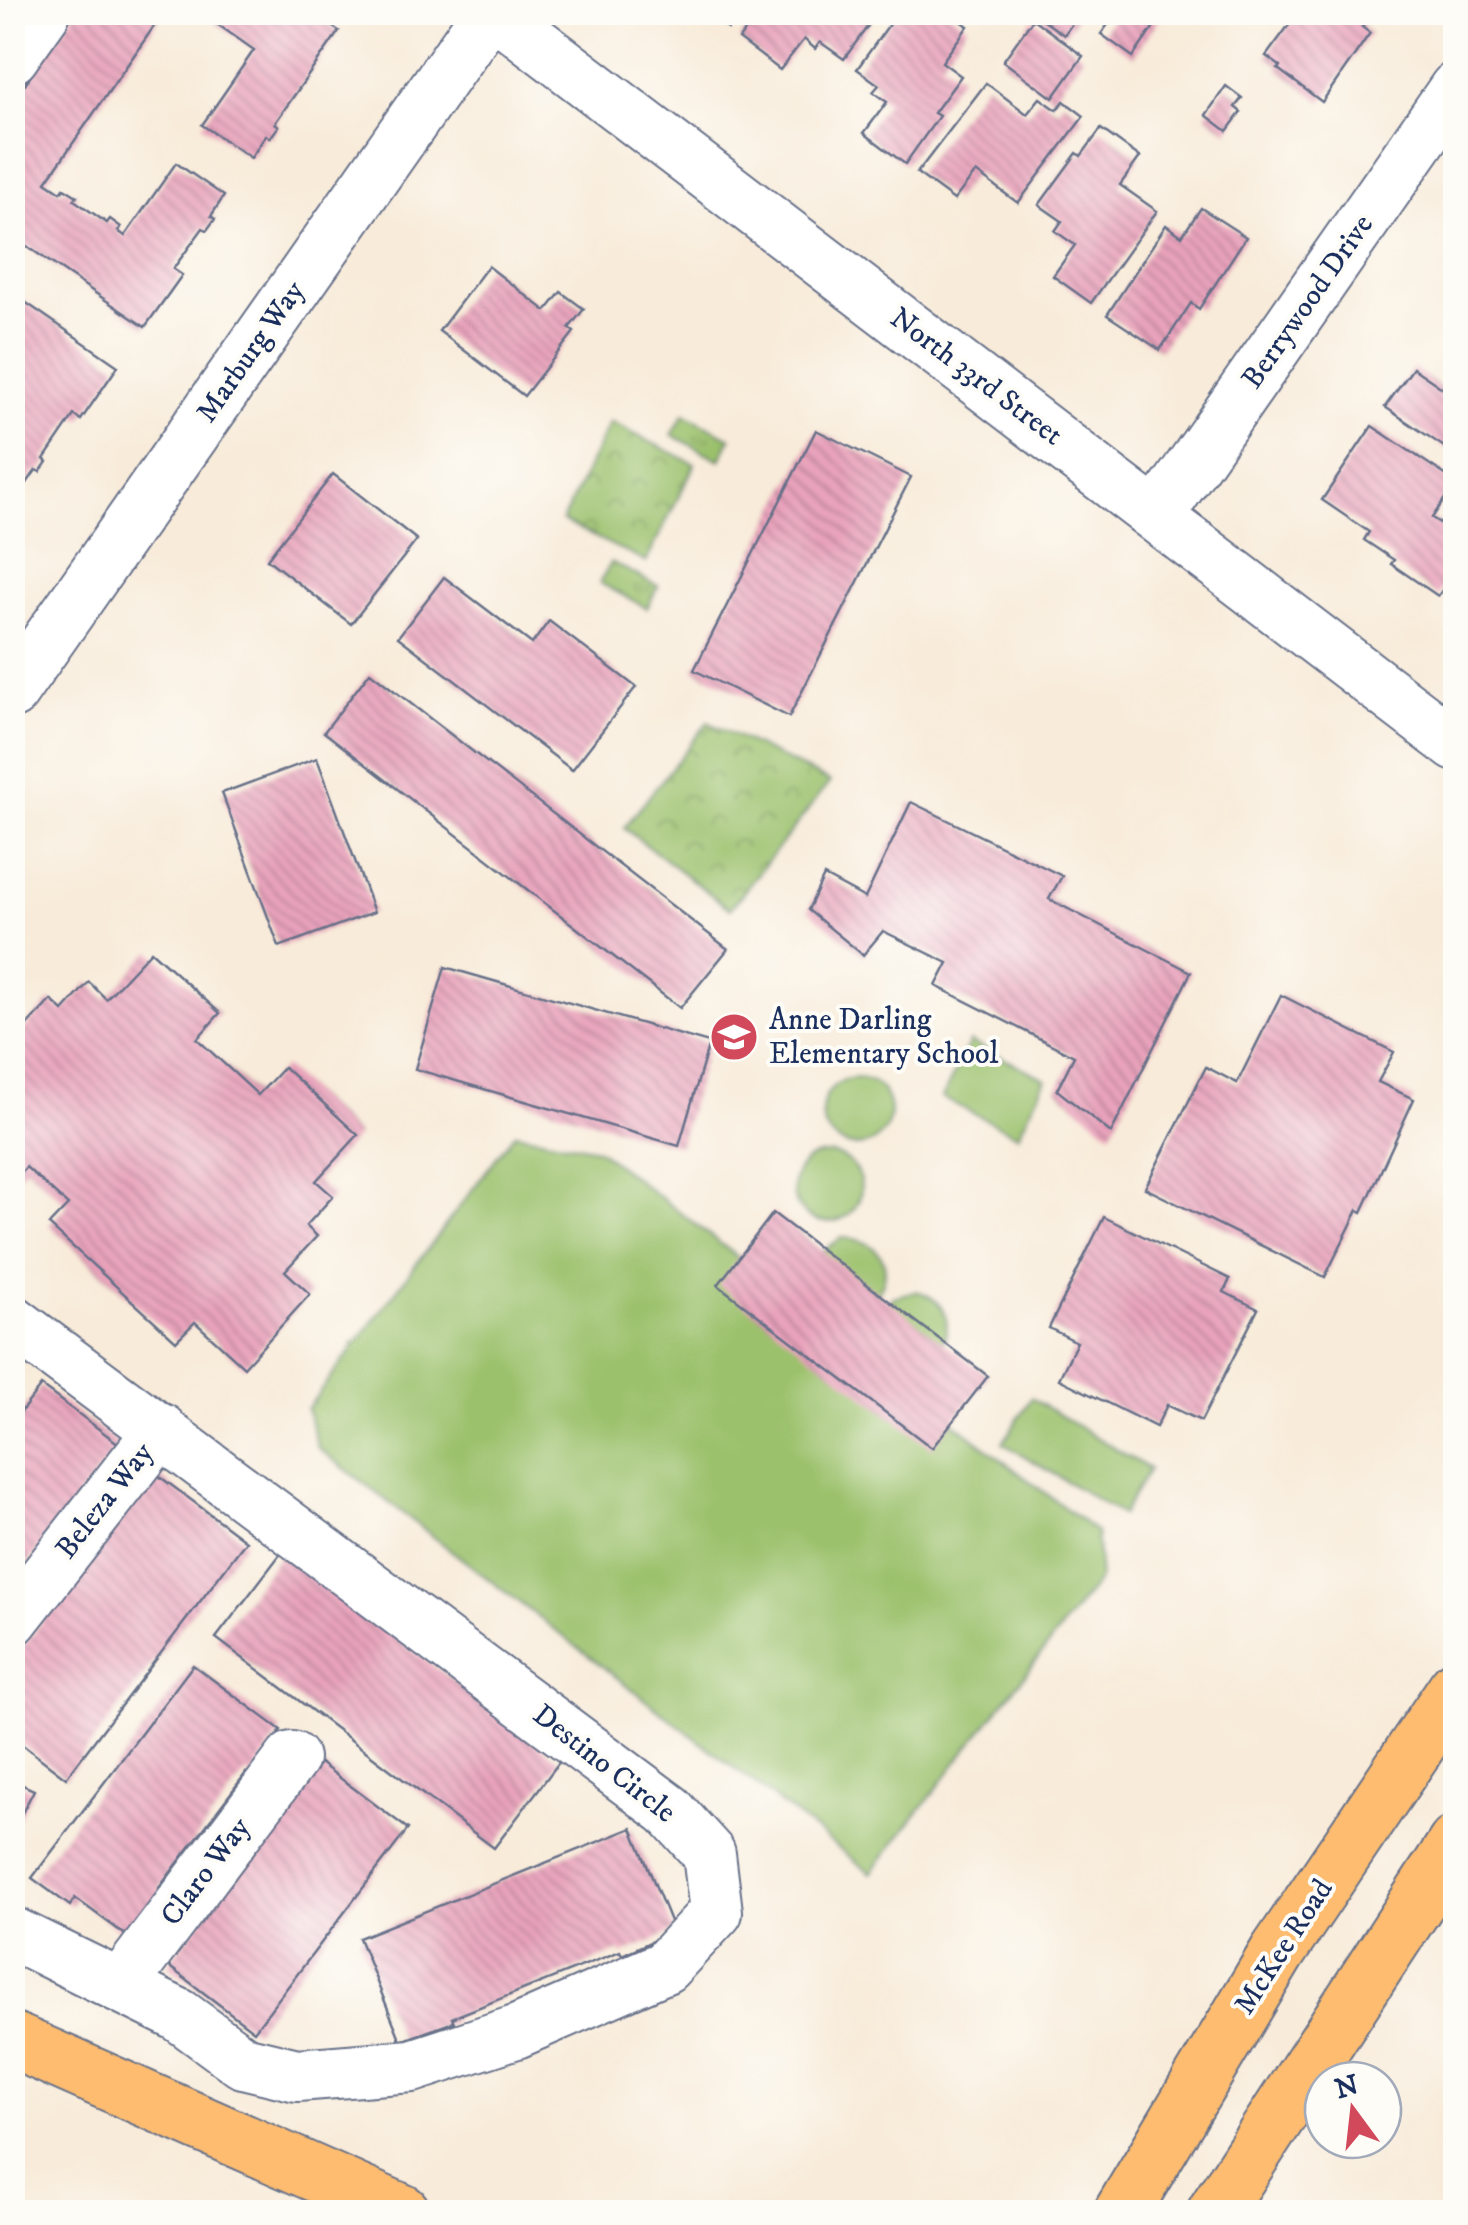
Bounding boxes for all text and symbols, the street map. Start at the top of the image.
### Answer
street label: Berrywood Drive [1234,208,1382,396]
street label: Marburg Way [189,273,314,430]
street label: North 33rd Street [882,300,1070,454]
place label: Anne Darling Elementary School [769,1002,998,1073]
school or university icon: Anne Darling Elementary School [708,1011,760,1063]
street label: Beleza Way [48,1435,162,1567]
street label: Destino Circle [525,1697,683,1831]
street label: Claro Way [153,1810,259,1934]
street label: McKee Road [1227,1872,1341,2022]
north arrow [1303,2060,1403,2160]
text: N [1331,2067,1363,2107]

